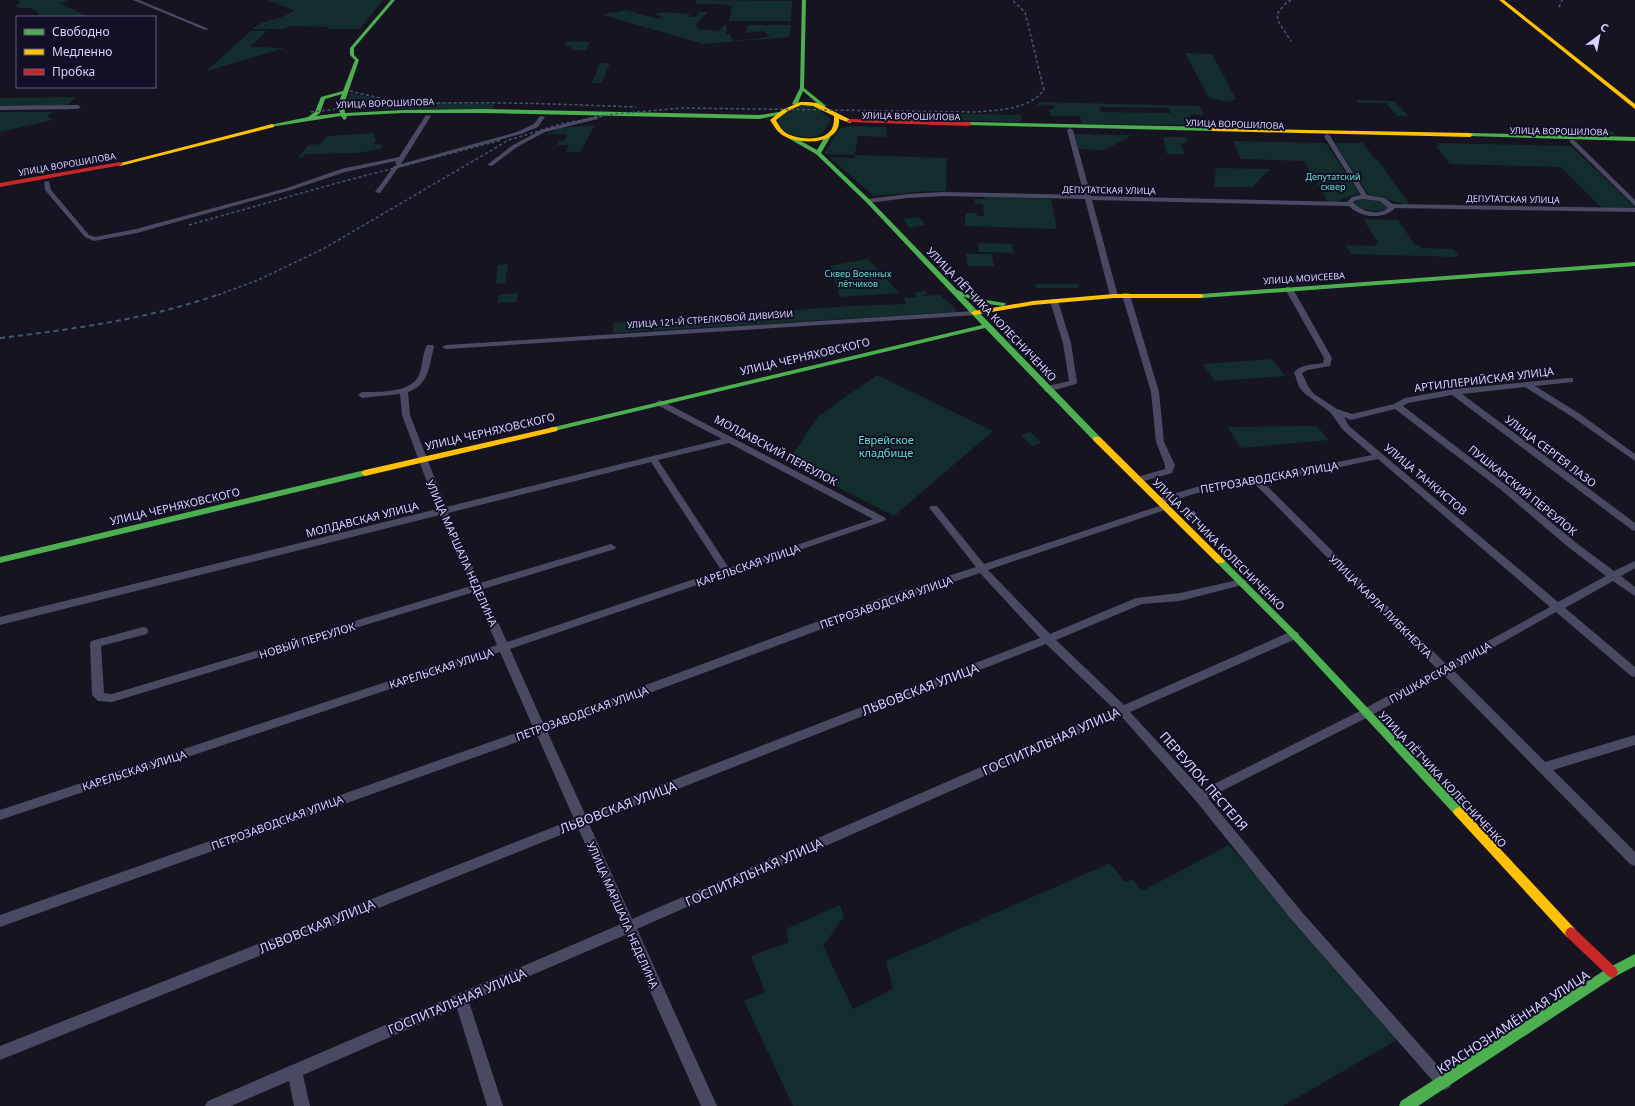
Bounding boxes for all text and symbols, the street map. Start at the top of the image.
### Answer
legend [16,16,156,88]
north arrow [1579,16,1619,56]
text: С [1598,19,1612,35]
text: Свободно [52,23,110,40]
text: Медленно [52,43,112,60]
text: Пробка [52,63,95,80]
street label: УЛИЦА ВОРОШИЛОВА [336,95,435,111]
street label: УЛИЦА ВОРОШИЛОВА [862,109,961,123]
street label: УЛИЦА ВОРОШИЛОВА [1186,116,1285,132]
street label: УЛИЦА ВОРОШИЛОВА [1510,124,1609,138]
street label: УЛИЦА ВОРОШИЛОВА [17,149,117,179]
park label: Депутатский сквер [1305,170,1361,193]
street label: ДЕПУТАТСКАЯ УЛИЦА [1062,183,1156,197]
street label: ДЕПУТАТСКАЯ УЛИЦА [1466,192,1560,206]
street label: УЛИЦА ЛЁТЧИКА КОЛЕСНИЧЕНКО [924,244,1060,384]
park label: Сквер Военных лётчиков [824,267,892,290]
street label: УЛИЦА МОИСЕЕВА [1263,269,1345,287]
street label: УЛИЦА 121-Й СТРЕЛКОВОЙ ДИВИЗИИ [626,307,794,331]
street label: УЛИЦА ЧЕРНЯХОВСКОГО [739,334,871,378]
street label: АРТИЛЛЕРИЙСКАЯ УЛИЦА [1413,363,1556,395]
street label: УЛИЦА ЧЕРНЯХОВСКОГО [424,409,556,453]
street label: МОЛДАВСКИЙ ПЕРЕУЛОК [712,411,840,489]
street label: УЛИЦА СЕРГЕЯ ЛАЗО [1502,412,1600,490]
park label: Еврейское кладбище [858,432,914,460]
street label: УЛИЦА ТАНКИСТОВ [1381,440,1471,518]
street label: ПУШКАРСКИЙ ПЕРЕУЛОК [1465,441,1581,539]
street label: ПЕТРОЗАВОДСКАЯ УЛИЦА [1199,457,1340,497]
street label: УЛИЦА ЛЁТЧИКА КОЛЕСНИЧЕНКО [1150,475,1288,613]
street label: УЛИЦА МАРШАЛА НЕДЕЛИНА [423,477,502,630]
street label: УЛИЦА ЧЕРНЯХОВСКОГО [109,484,241,528]
street label: МОЛДАВСКАЯ УЛИЦА [304,497,421,540]
street label: КАРЕЛЬСКАЯ УЛИЦА [694,540,803,590]
street label: УЛИЦА КАРЛА ЛИБКНЕХТА [1326,551,1436,661]
street label: ПЕТРОЗАВОДСКАЯ УЛИЦА [817,572,955,632]
street label: НОВЫЙ ПЕРЕУЛОК [257,618,357,662]
street label: ПУШКАРСКАЯ УЛИЦА [1386,637,1495,706]
street label: КАРЕЛЬСКАЯ УЛИЦА [387,644,496,692]
street label: ЛЬВОВСКАЯ УЛИЦА [859,658,982,720]
street label: ПЕТРОЗАВОДСКАЯ УЛИЦА [514,682,651,744]
street label: ГОСПИТАЛЬНАЯ УЛИЦА [979,702,1123,779]
street label: УЛИЦА ЛЁТЧИКА КОЛЕСНИЧЕНКО [1376,708,1510,850]
street label: ПЕРЕУЛОК ПЕСТЕЛЯ [1156,728,1252,834]
street label: КАРЕЛЬСКАЯ УЛИЦА [80,746,189,794]
street label: ЛЬВОВСКАЯ УЛИЦА [557,776,680,838]
street label: ПЕТРОЗАВОДСКАЯ УЛИЦА [209,791,346,853]
street label: ГОСПИТАЛЬНАЯ УЛИЦА [682,833,826,910]
street label: УЛИЦА МАРШАЛА НЕДЕЛИНА [584,839,663,992]
street label: ЛЬВОВСКАЯ УЛИЦА [256,894,378,958]
street label: ГОСПИТАЛЬНАЯ УЛИЦА [385,963,530,1038]
street label: КРАСНОЗНАМЁННАЯ УЛИЦА [1433,965,1593,1078]

